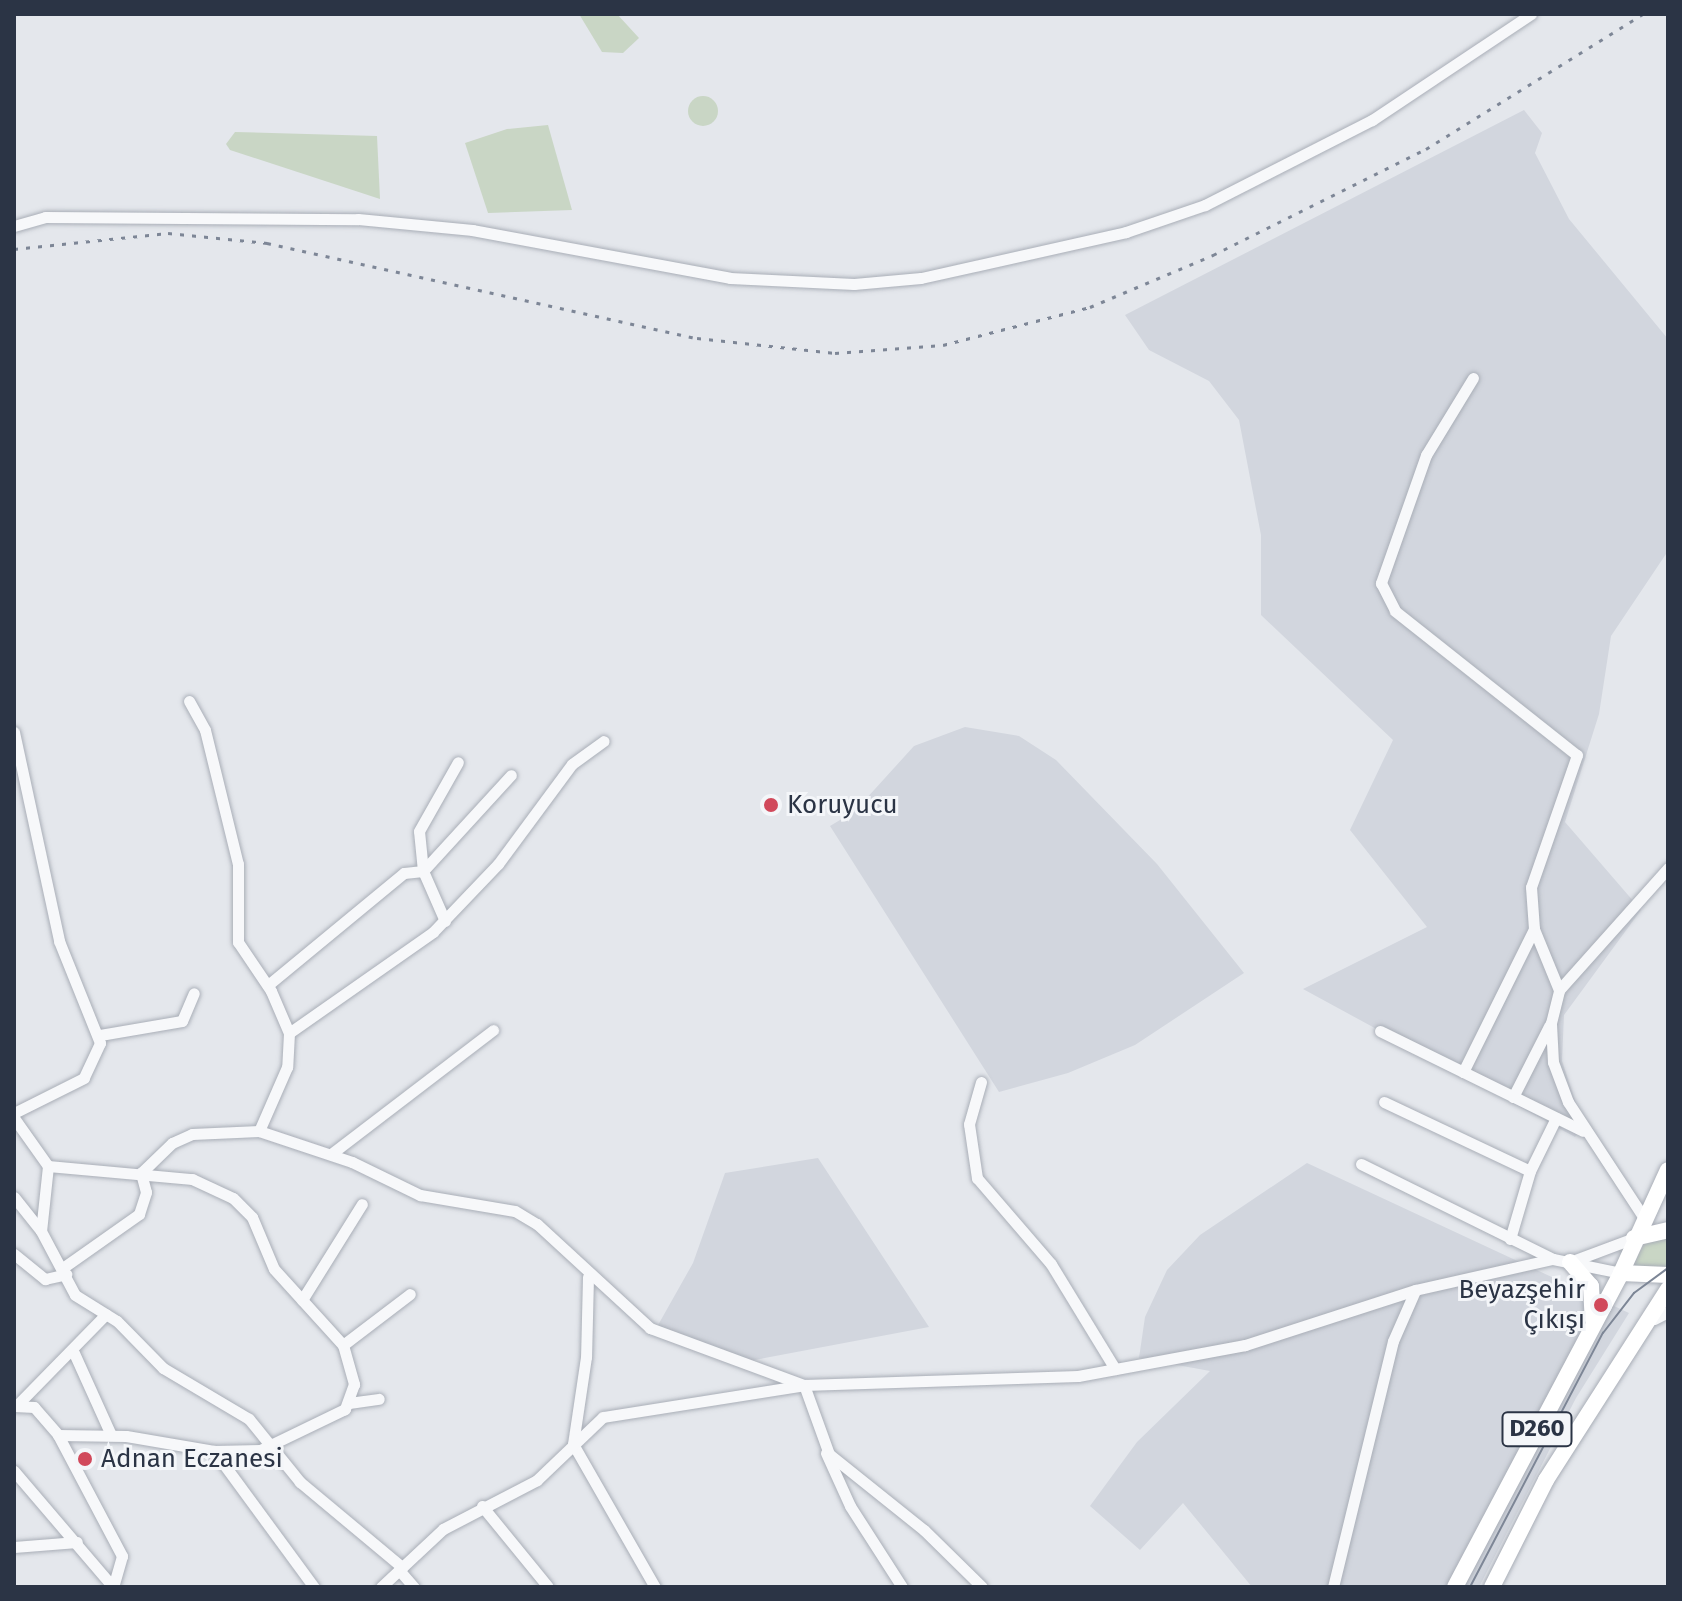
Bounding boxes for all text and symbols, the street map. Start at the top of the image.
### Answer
place label: Koruyucu [787,789,898,821]
marker: Koruyucu [762,796,780,814]
place label: Beyazşehir Çıkışı [1459,1274,1585,1336]
marker: Beyazşehir Çıkışı [1592,1296,1610,1314]
road number: D260 [1501,1409,1573,1449]
place label: Adnan Eczanesi [101,1443,283,1475]
marker: Adnan Eczanesi [76,1450,94,1468]

